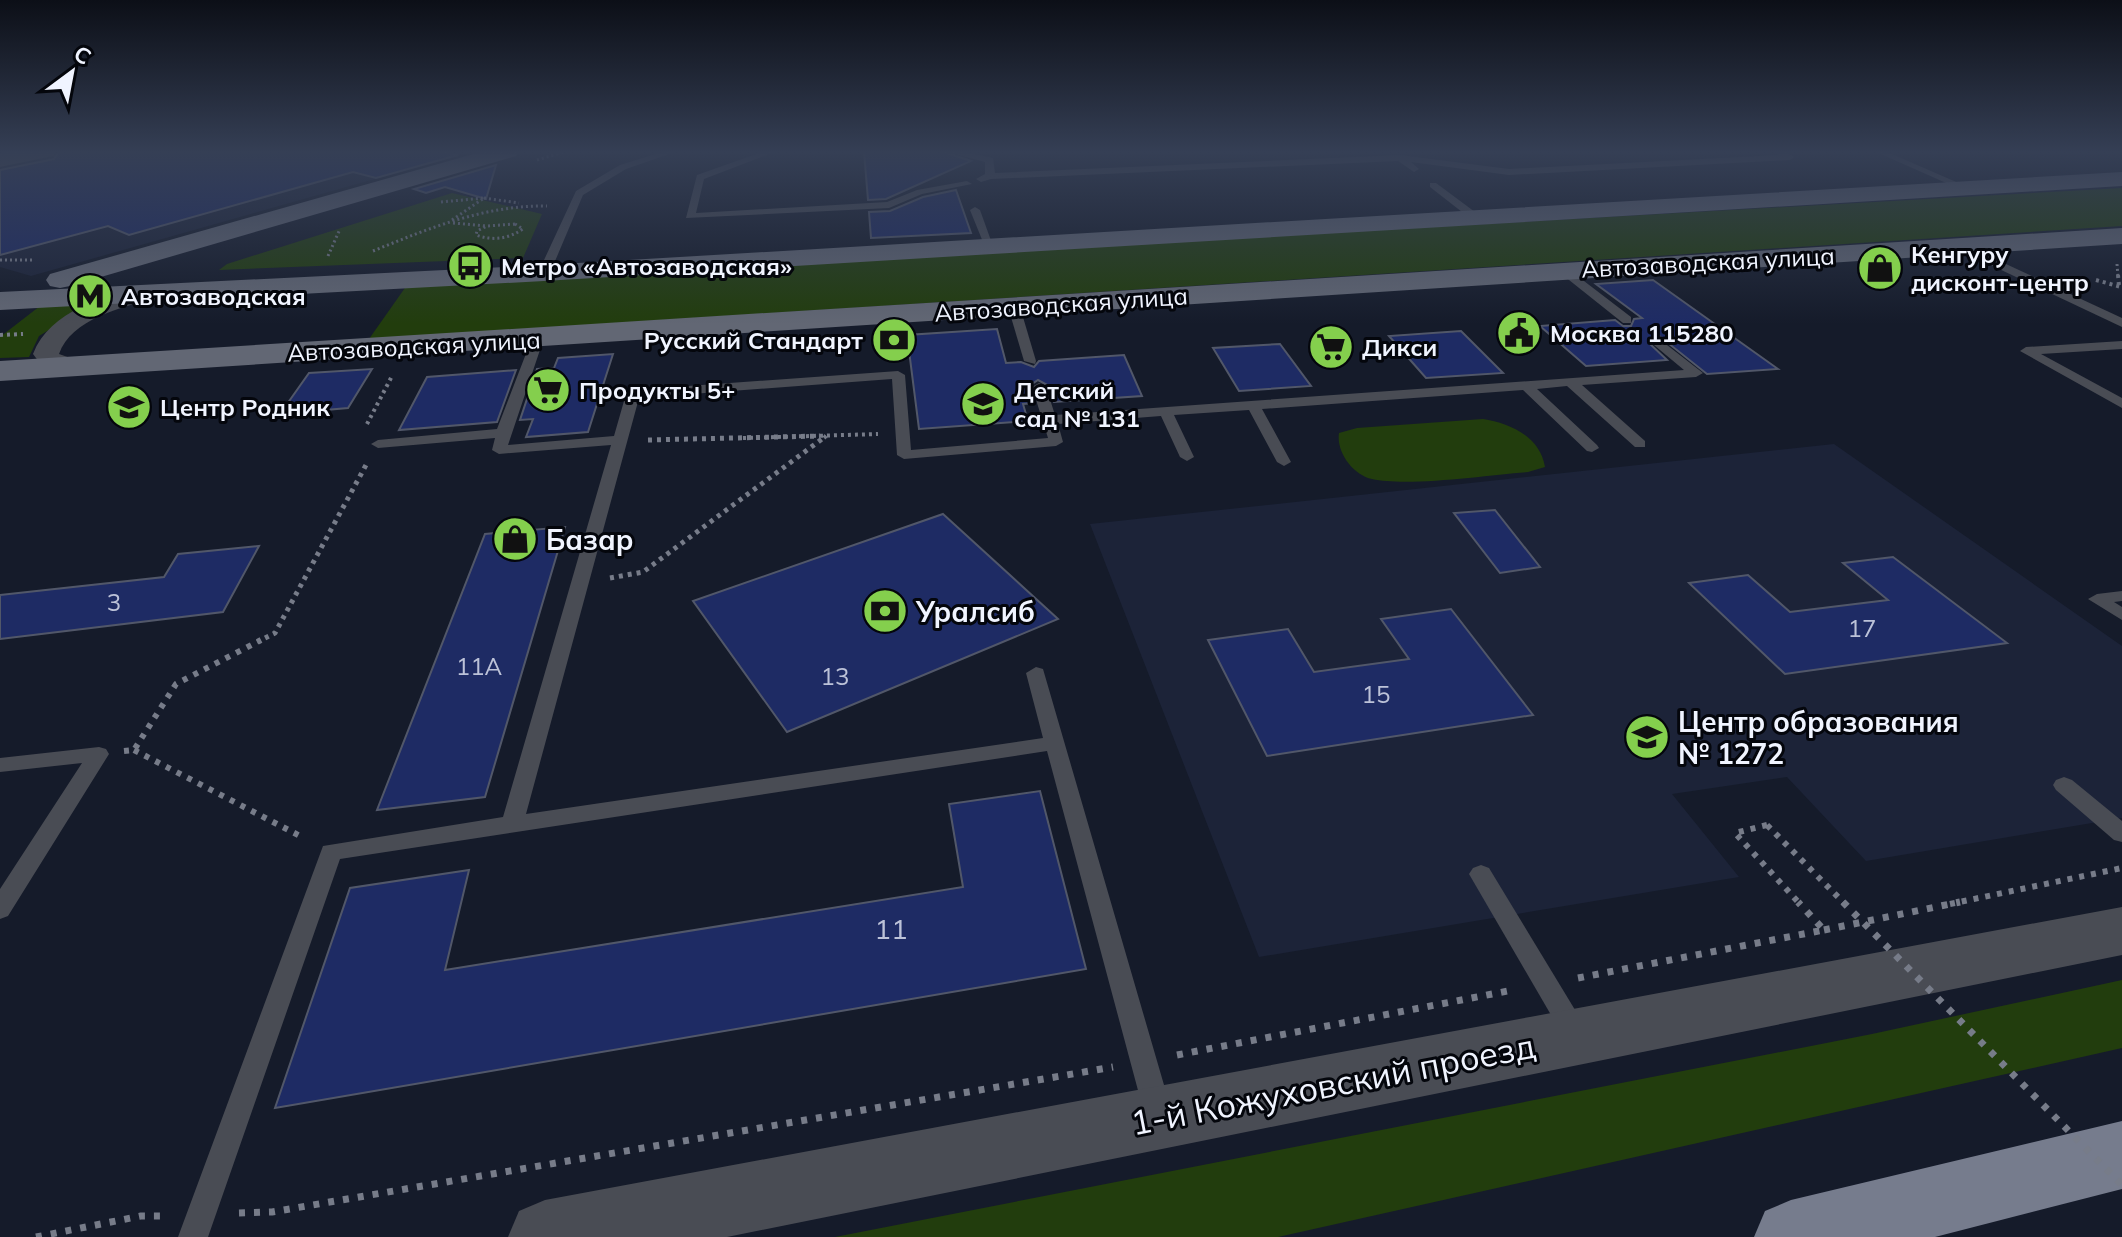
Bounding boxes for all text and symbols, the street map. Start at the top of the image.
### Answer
north arrow [32,32,112,112]
text: С [69,39,96,71]
place label: Кенгуру дисконт-центр [1911,239,2089,297]
street label: Автозаводская улица [1580,240,1836,284]
bus stop icon: Метро «Автозаводская» [446,242,494,290]
shop icon: Кенгуру дисконт-центр [1856,244,1904,292]
place label: Метро «Автозаводская» [501,251,792,281]
metro station icon: Автозаводская [66,272,114,320]
street label: Автозаводская улица [933,280,1189,328]
place label: Автозаводская [121,281,306,311]
public building icon: Москва 115280 [1495,309,1543,357]
bank icon: Русский Стандарт [870,316,918,364]
place label: Москва 115280 [1550,318,1734,348]
supermarket icon: Дикси [1307,323,1355,371]
street label: Автозаводская улица [286,324,542,368]
place label: Русский Стандарт [644,325,863,355]
place label: Дикси [1362,332,1437,362]
supermarket icon: Продукты 5+ [524,366,572,414]
place label: Продукты 5+ [579,375,735,405]
place label: Детский сад № 131 [1014,375,1140,433]
school or university icon: Детский сад № 131 [959,380,1007,428]
school or university icon: Центр Родник [105,383,153,431]
place label: Центр Родник [160,392,330,422]
shop icon: Базар [491,515,539,563]
place label: Базар [546,522,633,557]
house number: 3 [107,587,121,617]
bank icon: Уралсиб [861,587,909,635]
place label: Уралсиб [915,594,1035,629]
house number: 17 [1848,613,1876,643]
house number: 11А [456,651,503,681]
house number: 13 [821,661,849,691]
house number: 15 [1362,679,1390,709]
place label: Центр образования № 1272 [1678,704,1959,771]
school or university icon: Центр образования № 1272 [1623,713,1671,761]
house number: 11 [874,911,908,946]
street label: 1-й Кожуховский проезд [1127,1024,1539,1144]

